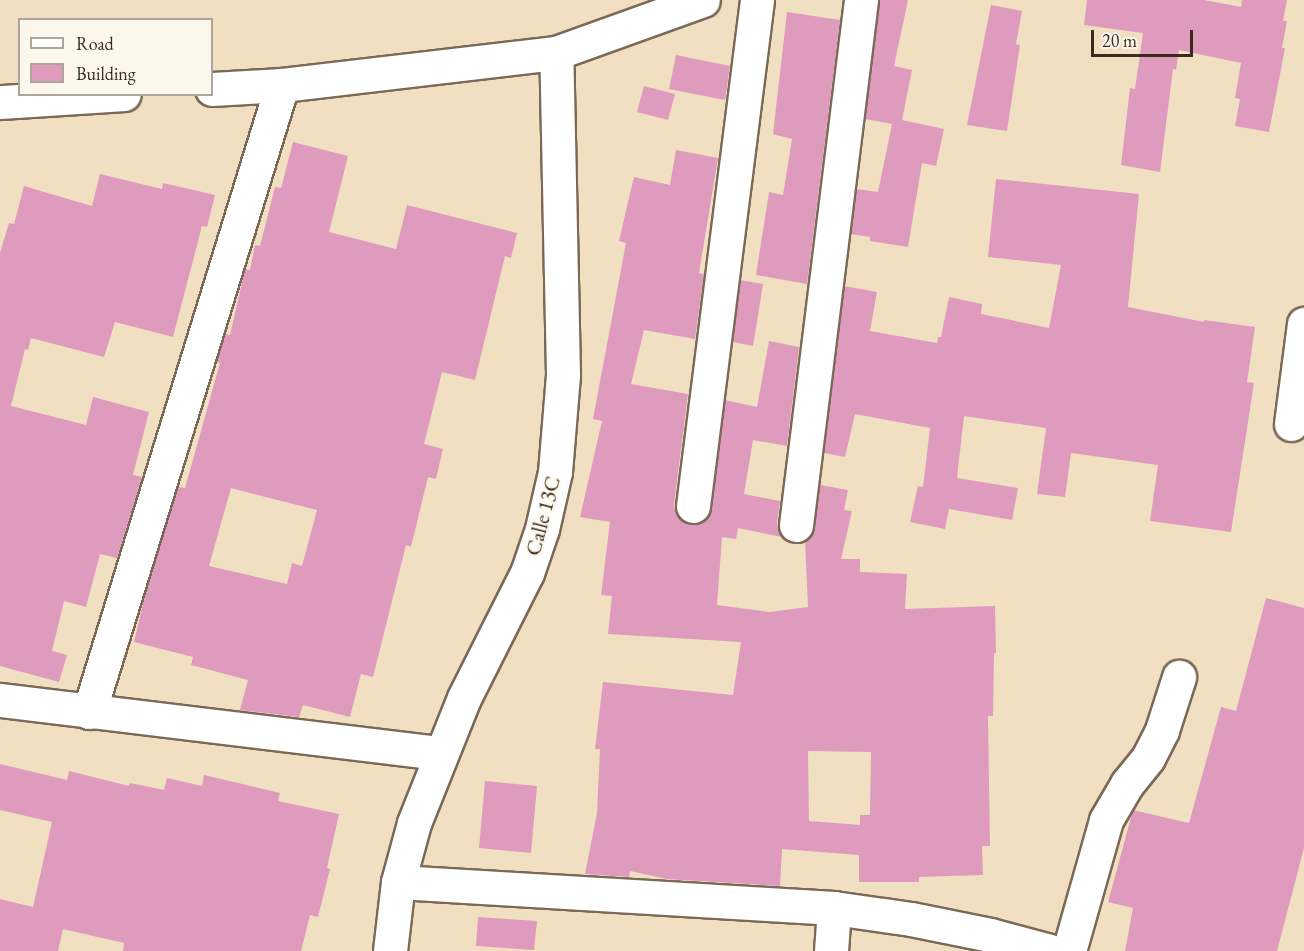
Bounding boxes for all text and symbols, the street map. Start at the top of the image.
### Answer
legend [18,18,213,96]
scale bar [1094,18,1196,56]
text: 20 m [1102,29,1137,52]
text: Road [76,32,114,55]
text: Building [76,62,136,85]
street label: Calle 13C [520,474,566,558]

